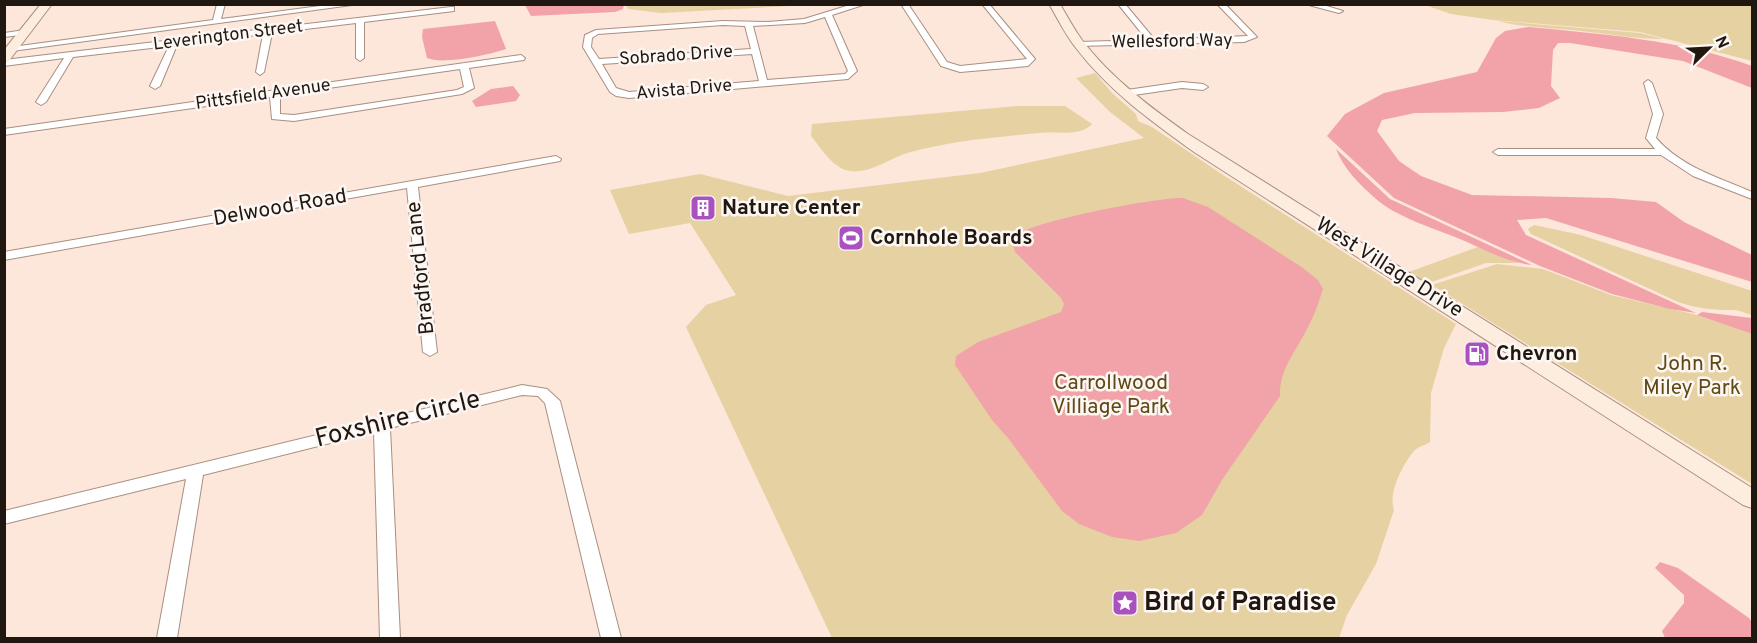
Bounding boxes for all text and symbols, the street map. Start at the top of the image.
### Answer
street label: Leverington Street [152,15,304,57]
north arrow [1679,18,1739,78]
street label: Wellesford Way [1111,29,1233,55]
text: N [1709,33,1732,52]
street label: Sobrado Drive [618,41,734,71]
street label: Pittsfield Avenue [194,74,332,116]
street label: Avista Drive [635,74,733,106]
street label: Delwood Road [211,183,349,233]
building icon: Nature Center [688,193,718,223]
place label: Nature Center [722,195,861,222]
street label: Bradford Lane [401,200,441,336]
street label: West Village Drive [1310,212,1468,324]
sports icon: Cornhole Boards [836,223,866,253]
place label: Cornhole Boards [870,225,1033,252]
fuel station icon: Chevron [1462,339,1492,369]
place label: Chevron [1496,341,1577,368]
park label: John R. Miley Park [1643,351,1741,402]
park label: Carrollwood Villiage Park [1052,370,1170,421]
street label: Foxshire Circle [312,384,484,456]
place label: Bird of Paradise [1144,587,1337,620]
place icon: Bird of Paradise [1110,588,1140,618]

